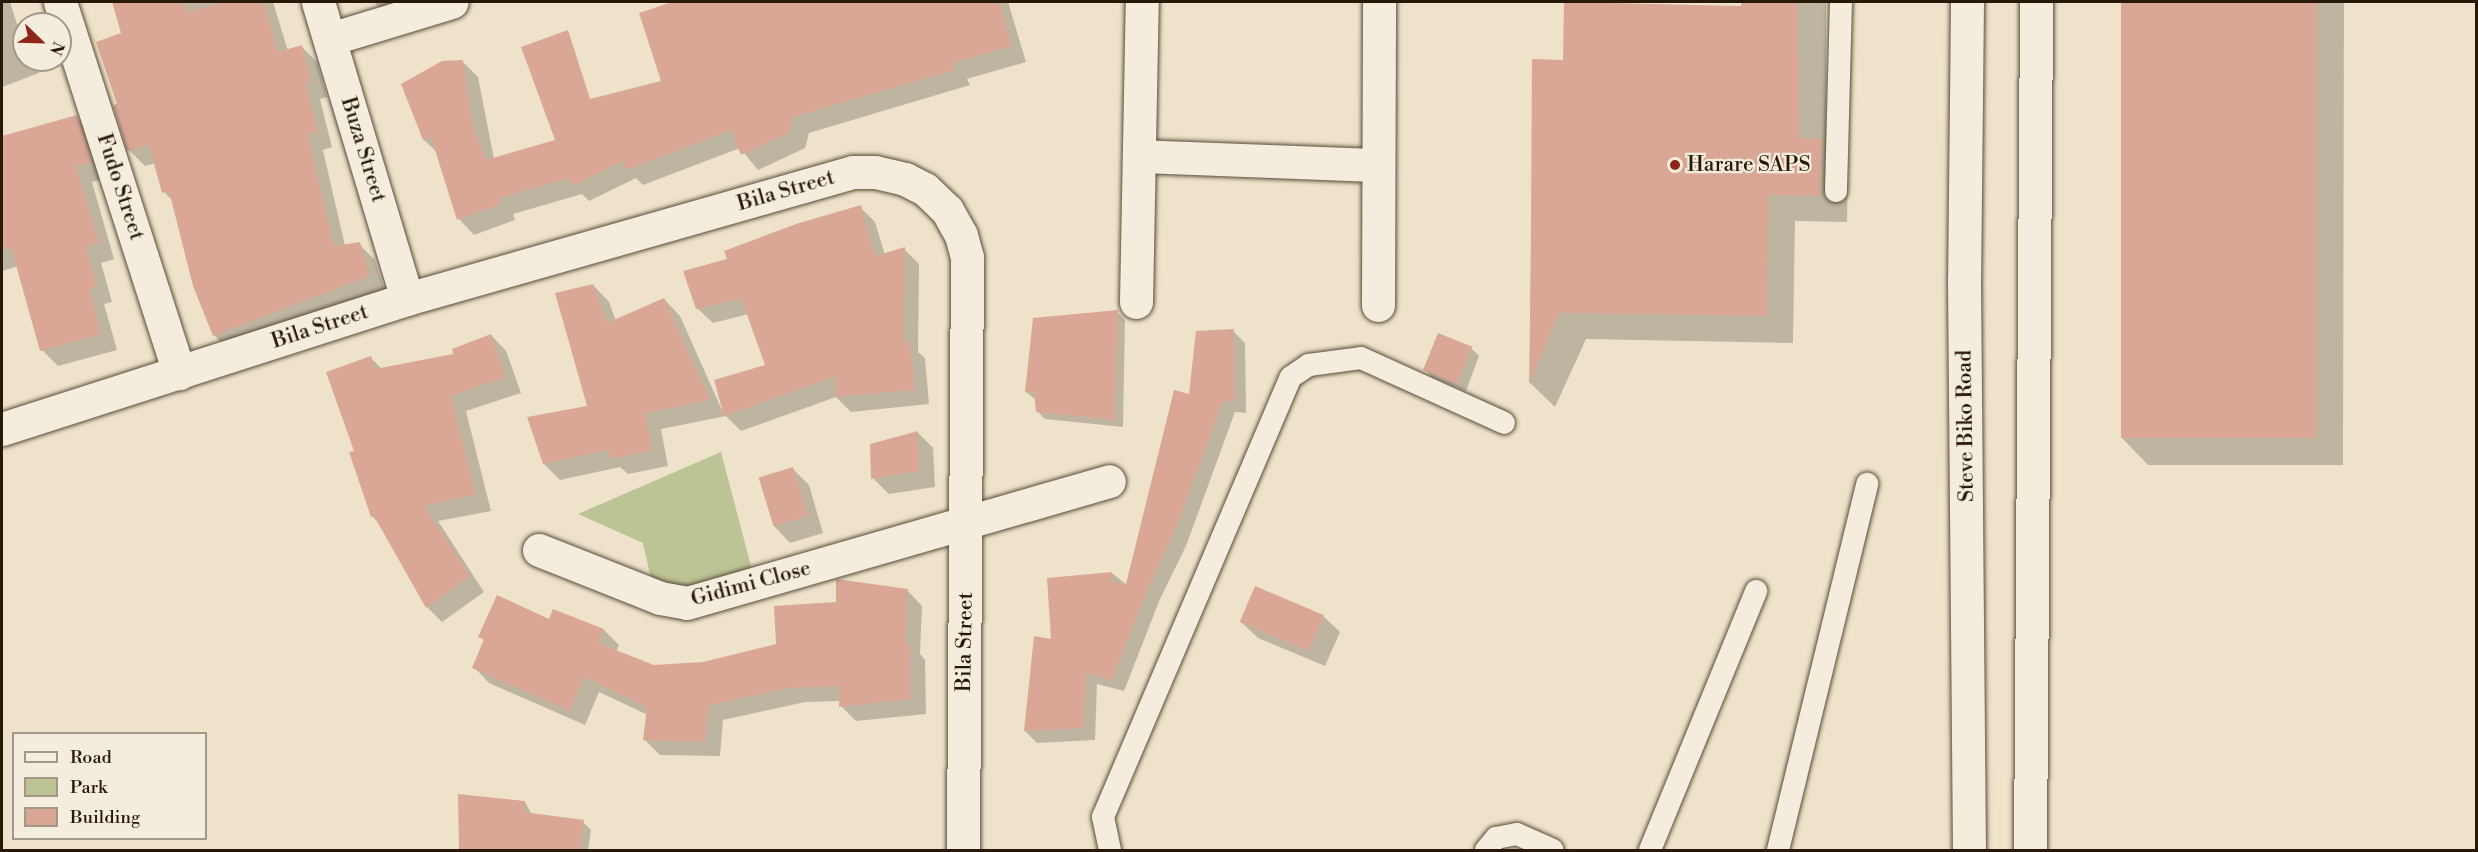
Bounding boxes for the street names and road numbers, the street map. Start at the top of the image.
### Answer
street label: Buza Street [335,94,391,206]
street label: Fudo Street [91,130,149,244]
street label: Bila Street [735,165,837,217]
street label: Bila Street [269,300,371,354]
street label: Steve Biko Road [1952,350,1980,502]
street label: Gidimi Close [688,556,814,612]
street label: Bila Street [952,592,978,692]

